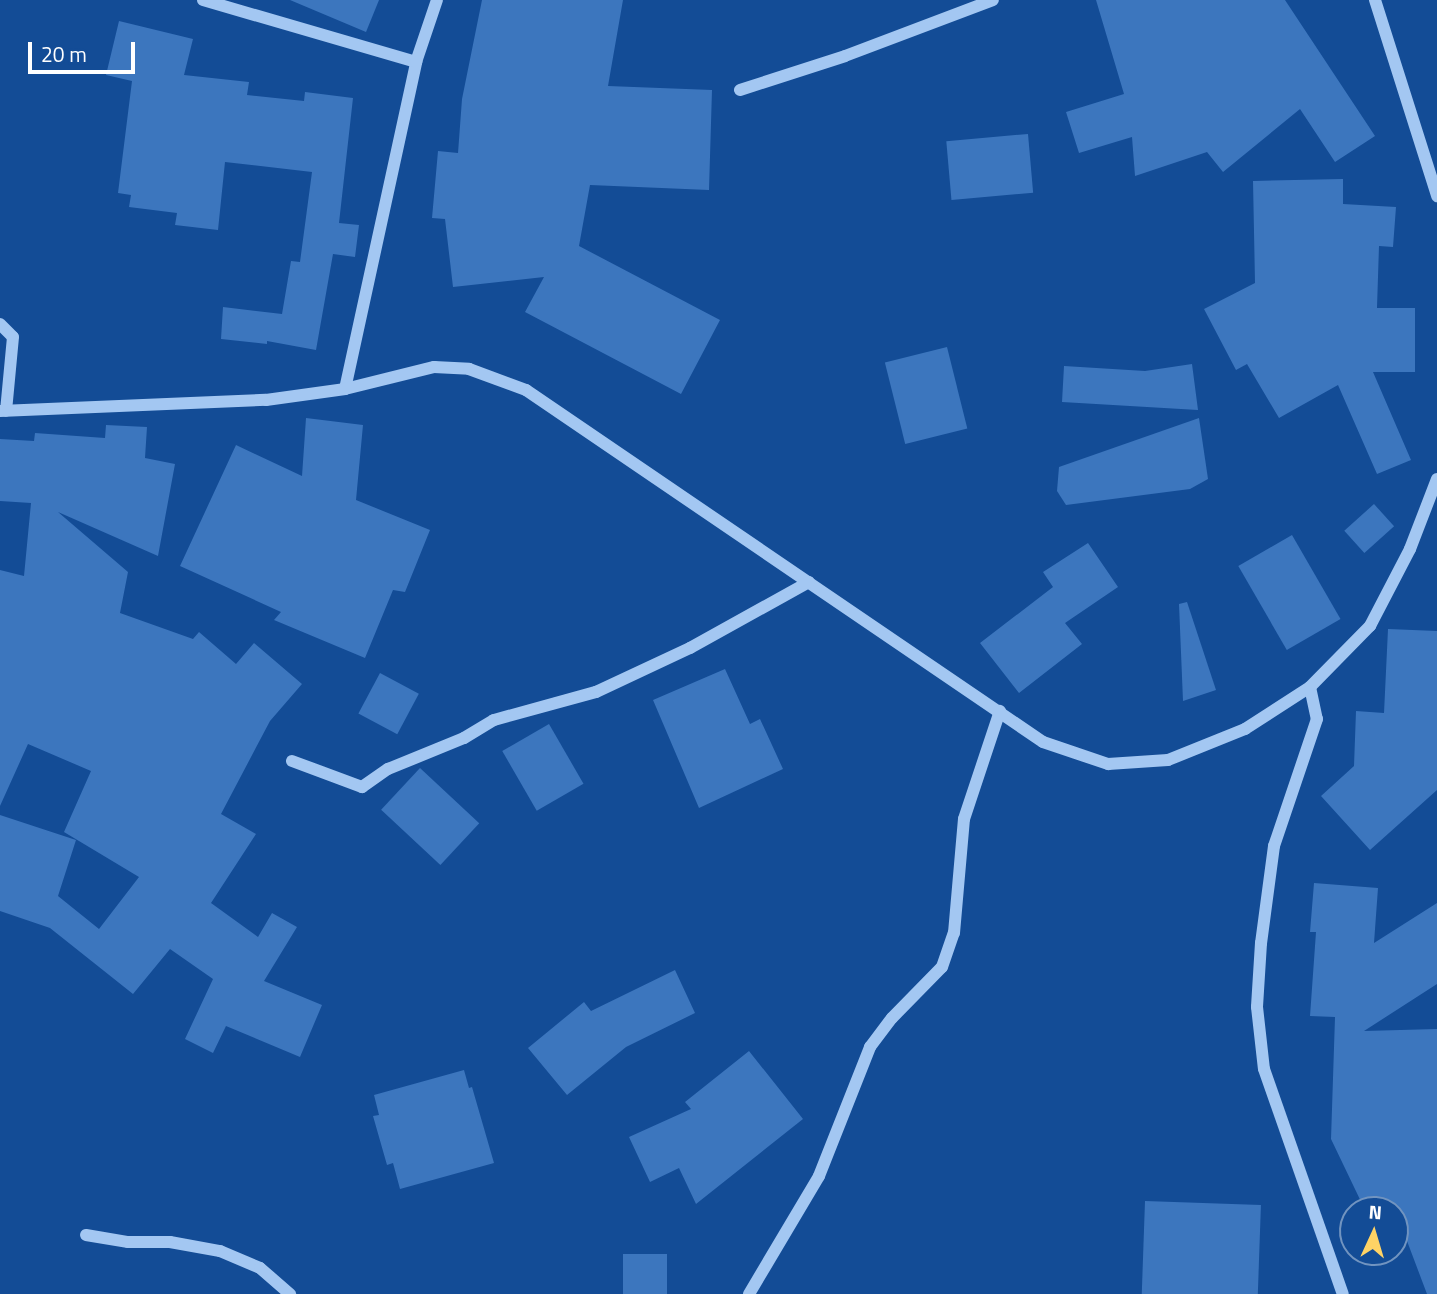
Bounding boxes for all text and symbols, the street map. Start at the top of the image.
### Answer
scale bar [32,28,138,72]
text: 20 m [41,38,87,70]
north arrow [1339,1196,1409,1266]
text: N [1368,1197,1383,1226]

